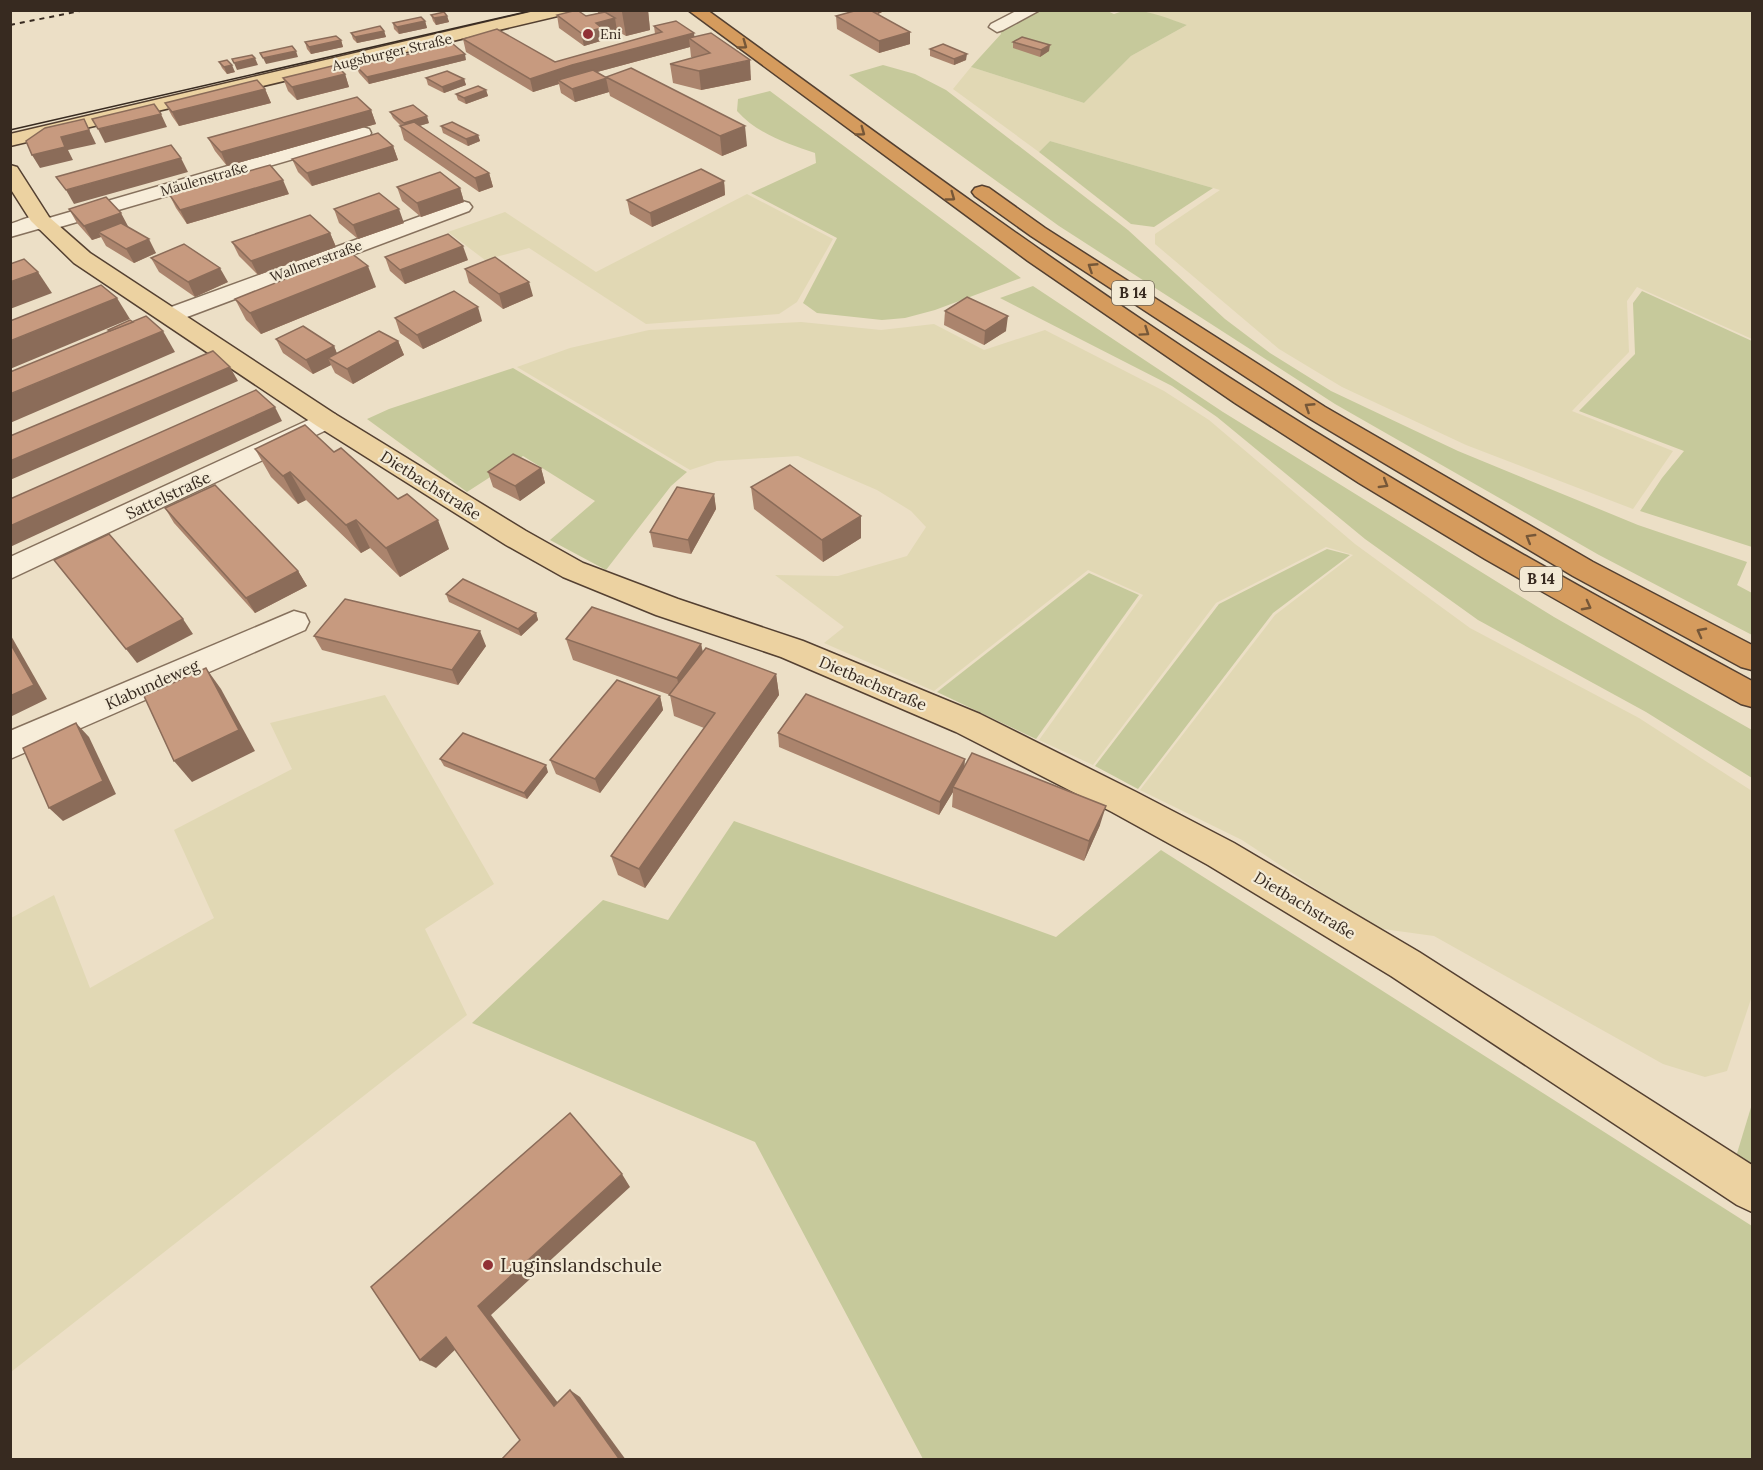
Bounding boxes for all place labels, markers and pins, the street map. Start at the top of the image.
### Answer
place label: Eni [600,25,621,43]
marker: Eni [581,27,595,41]
place label: Luginslandschule [500,1252,662,1277]
marker: Luginslandschule [481,1258,495,1272]

